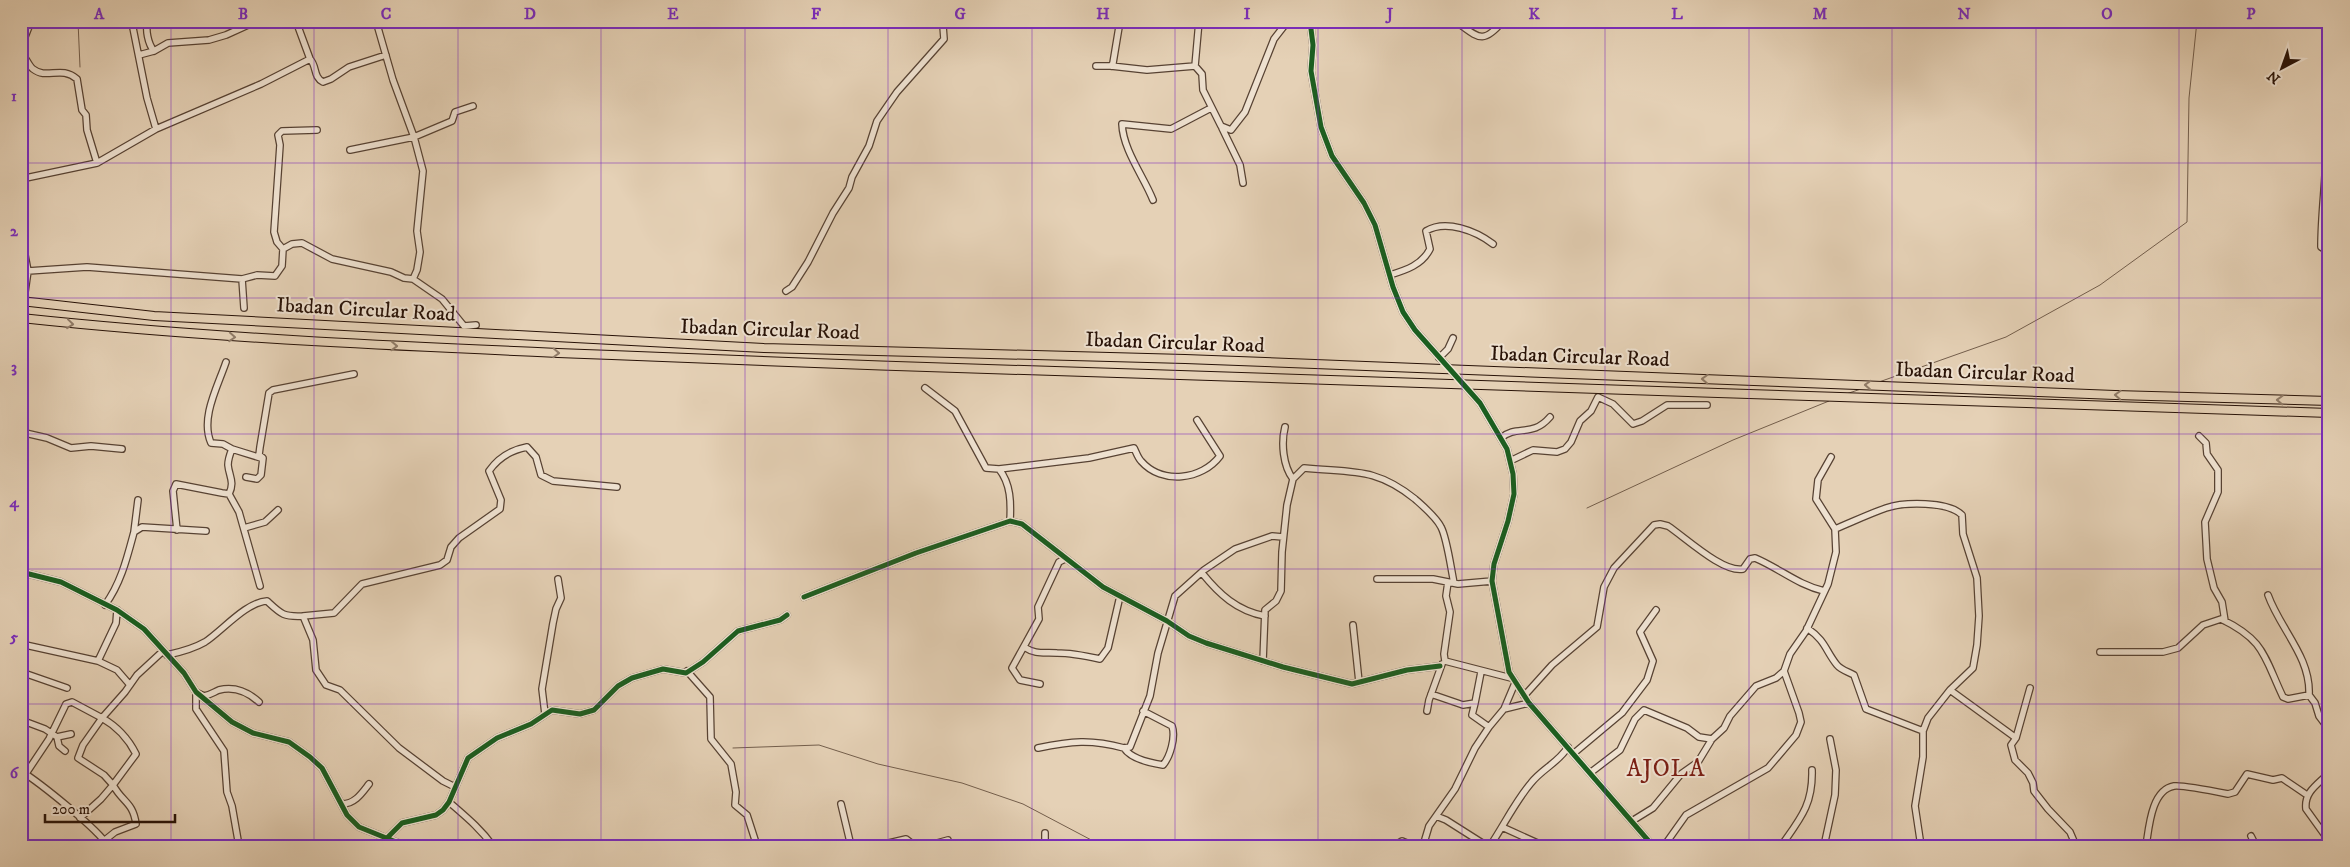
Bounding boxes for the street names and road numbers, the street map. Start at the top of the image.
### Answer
street label: Ibadan Circular Road [276,292,457,328]
street label: Ibadan Circular Road [680,314,861,346]
street label: Ibadan Circular Road [1085,327,1266,359]
street label: Ibadan Circular Road [1490,341,1671,373]
street label: Ibadan Circular Road [1895,357,2076,389]

